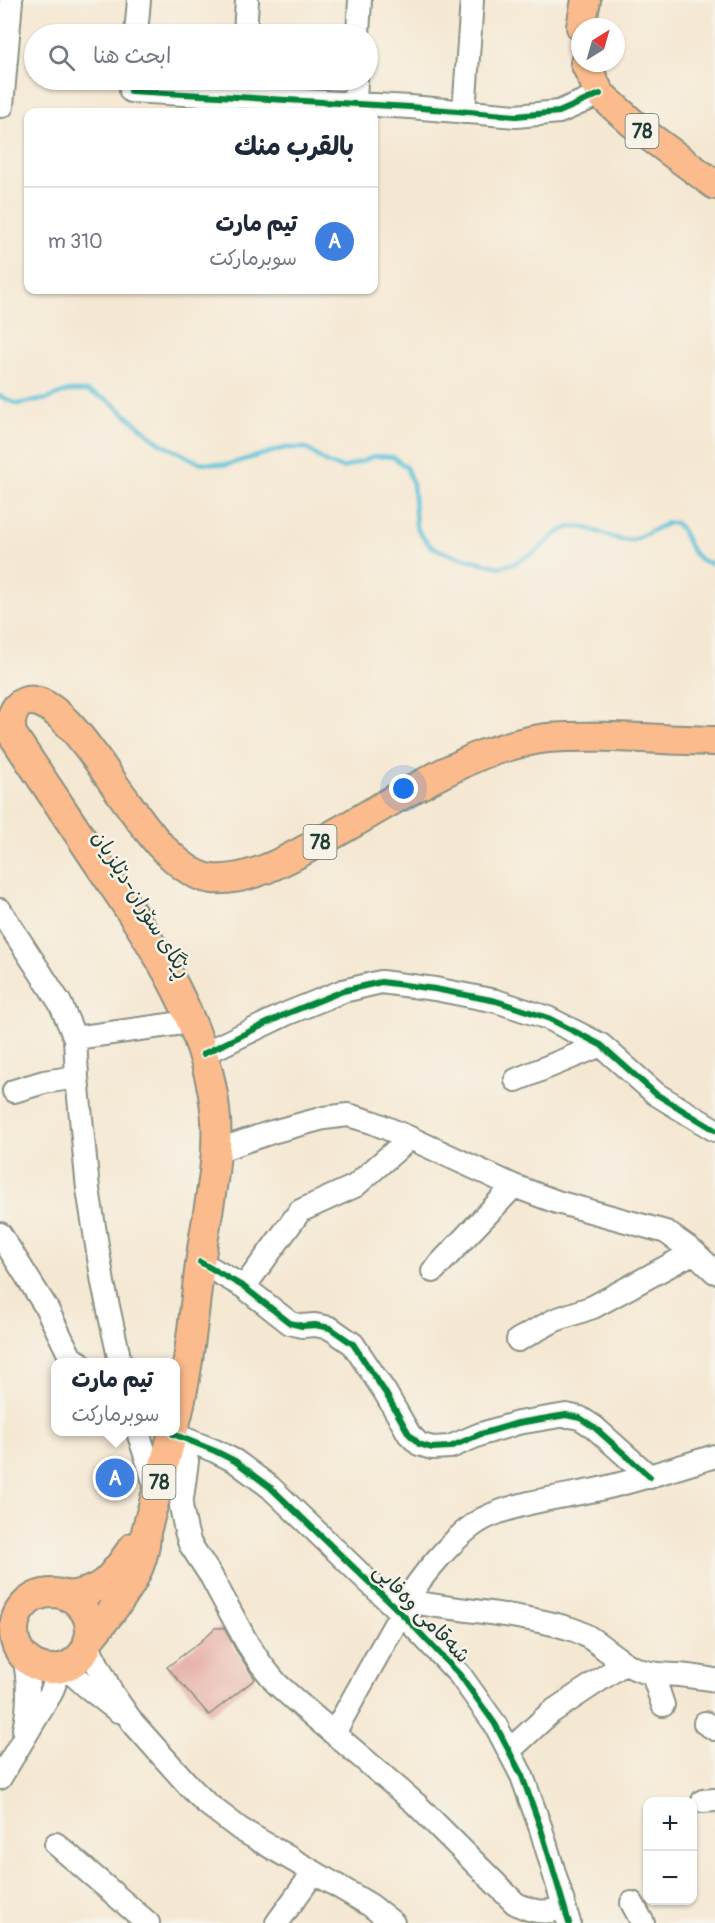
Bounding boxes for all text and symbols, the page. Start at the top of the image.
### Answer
north arrow [571,18,625,72]
search box [24,24,378,90]
icon: search [45,41,78,74]
text: ابحث هنا [93,42,171,70]
road number: 78 [626,114,658,148]
text: بالقرب منك [234,131,354,163]
text: تیم مارت [216,210,297,238]
text: 310 m [48,229,103,254]
text: A [328,229,341,254]
text: سوبرماركت [209,246,297,271]
your location [389,774,418,803]
road number: 78 [304,825,336,859]
street label: ڕێگای سۆران-دێلزیان [83,826,198,985]
popup [51,1358,180,1436]
text: تیم مارت [72,1366,153,1394]
text: سوبرماركت [72,1402,159,1427]
pin: A [96,1456,134,1500]
road number: 78 [142,1465,176,1499]
street label: شەقامی وەفایی [367,1558,476,1669]
map controls [643,1797,697,1905]
button: + [643,1797,697,1851]
button: − [643,1851,697,1905]

